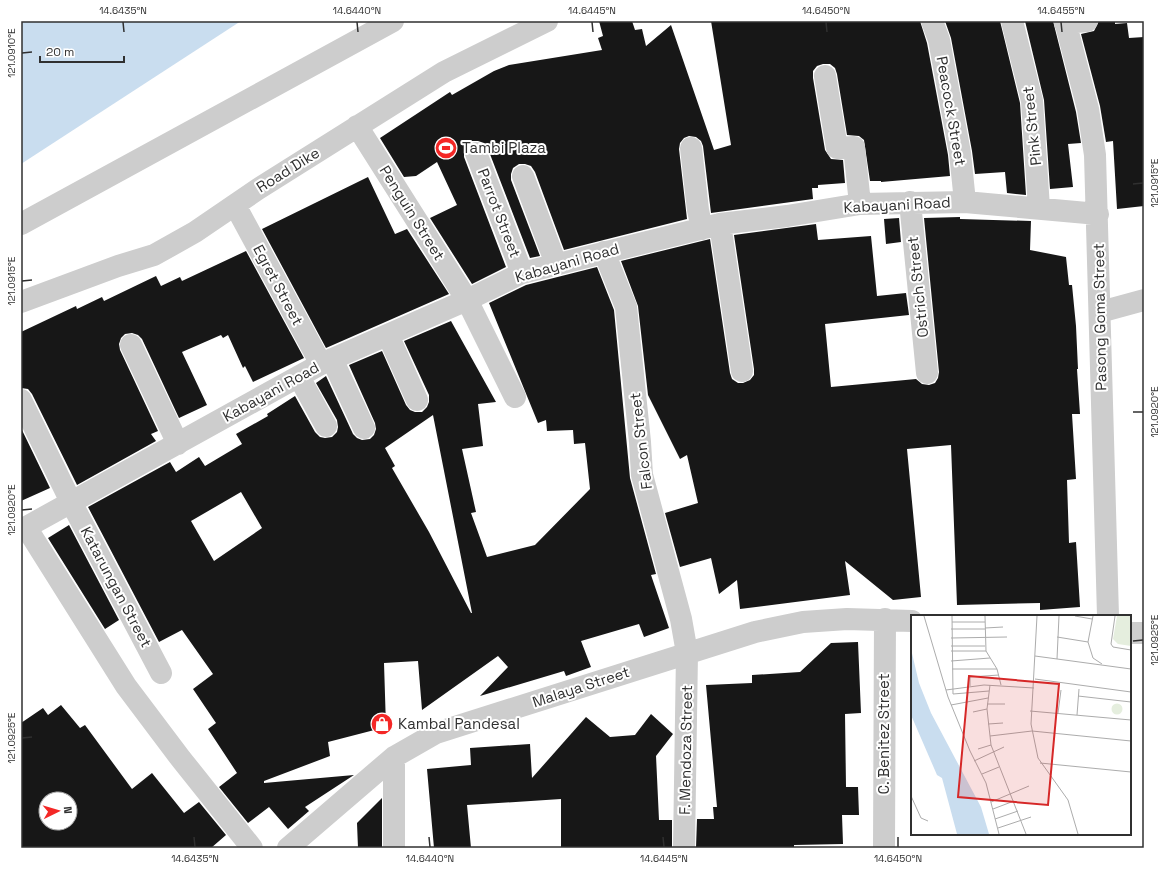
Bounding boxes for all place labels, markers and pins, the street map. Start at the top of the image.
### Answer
sports icon: Tambi Plaza [433,135,459,161]
place label: Tambi Plaza [462,138,546,157]
shop icon: Kambal Pandesal [369,711,395,737]
place label: Kambal Pandesal [398,714,520,733]

